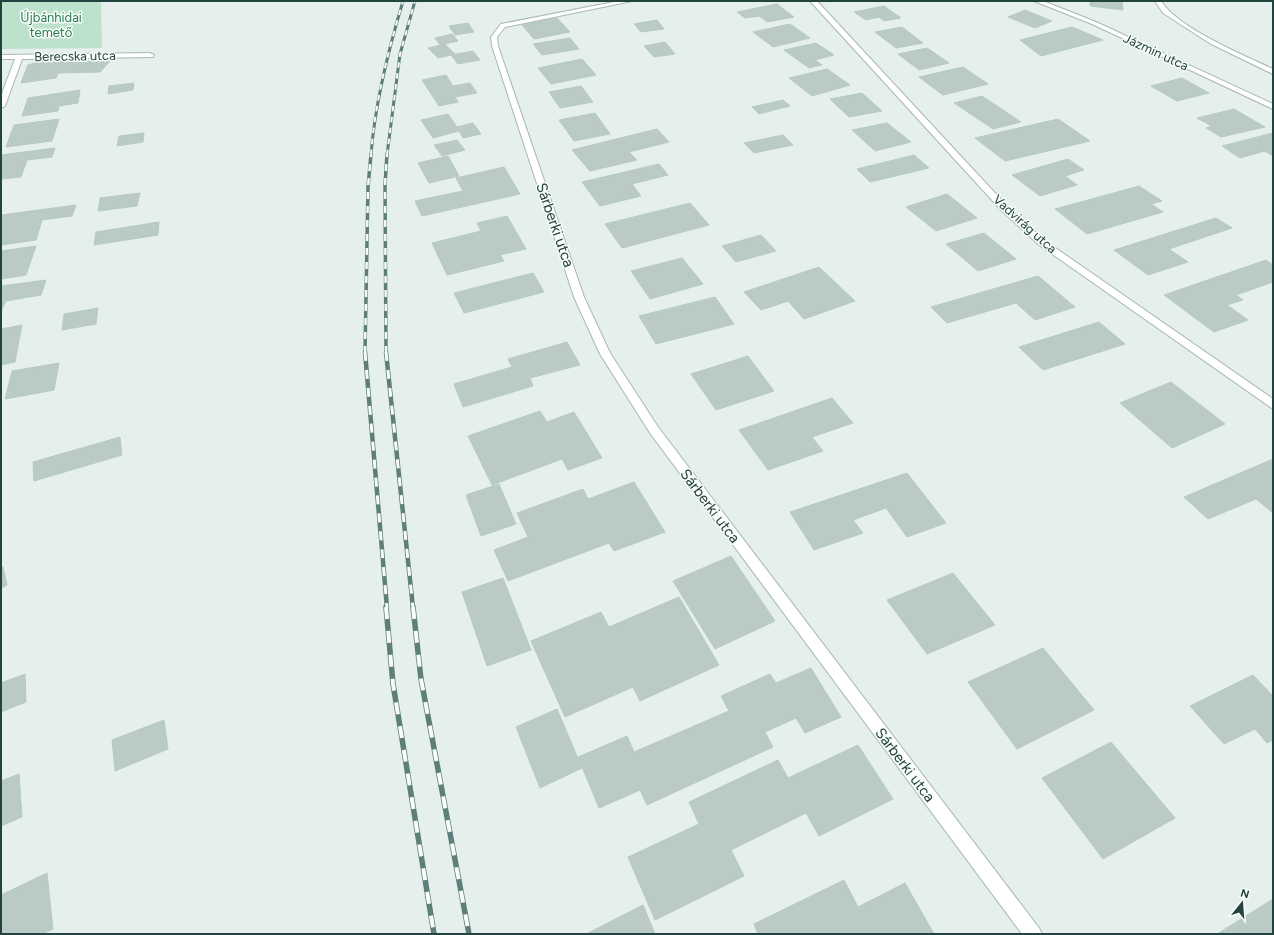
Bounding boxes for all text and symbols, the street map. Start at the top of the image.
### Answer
park label: Újbánhidai temető [20,10,82,40]
street label: Jázmin utca [1121,30,1191,74]
street label: Berecska utca [34,48,116,64]
street label: Sárberki utca [532,180,578,270]
street label: Vadvirág utca [990,192,1060,256]
street label: Sárberki utca [676,465,744,547]
street label: Sárberki utca [871,724,939,806]
north arrow [1222,883,1262,923]
text: N [1239,886,1251,901]

